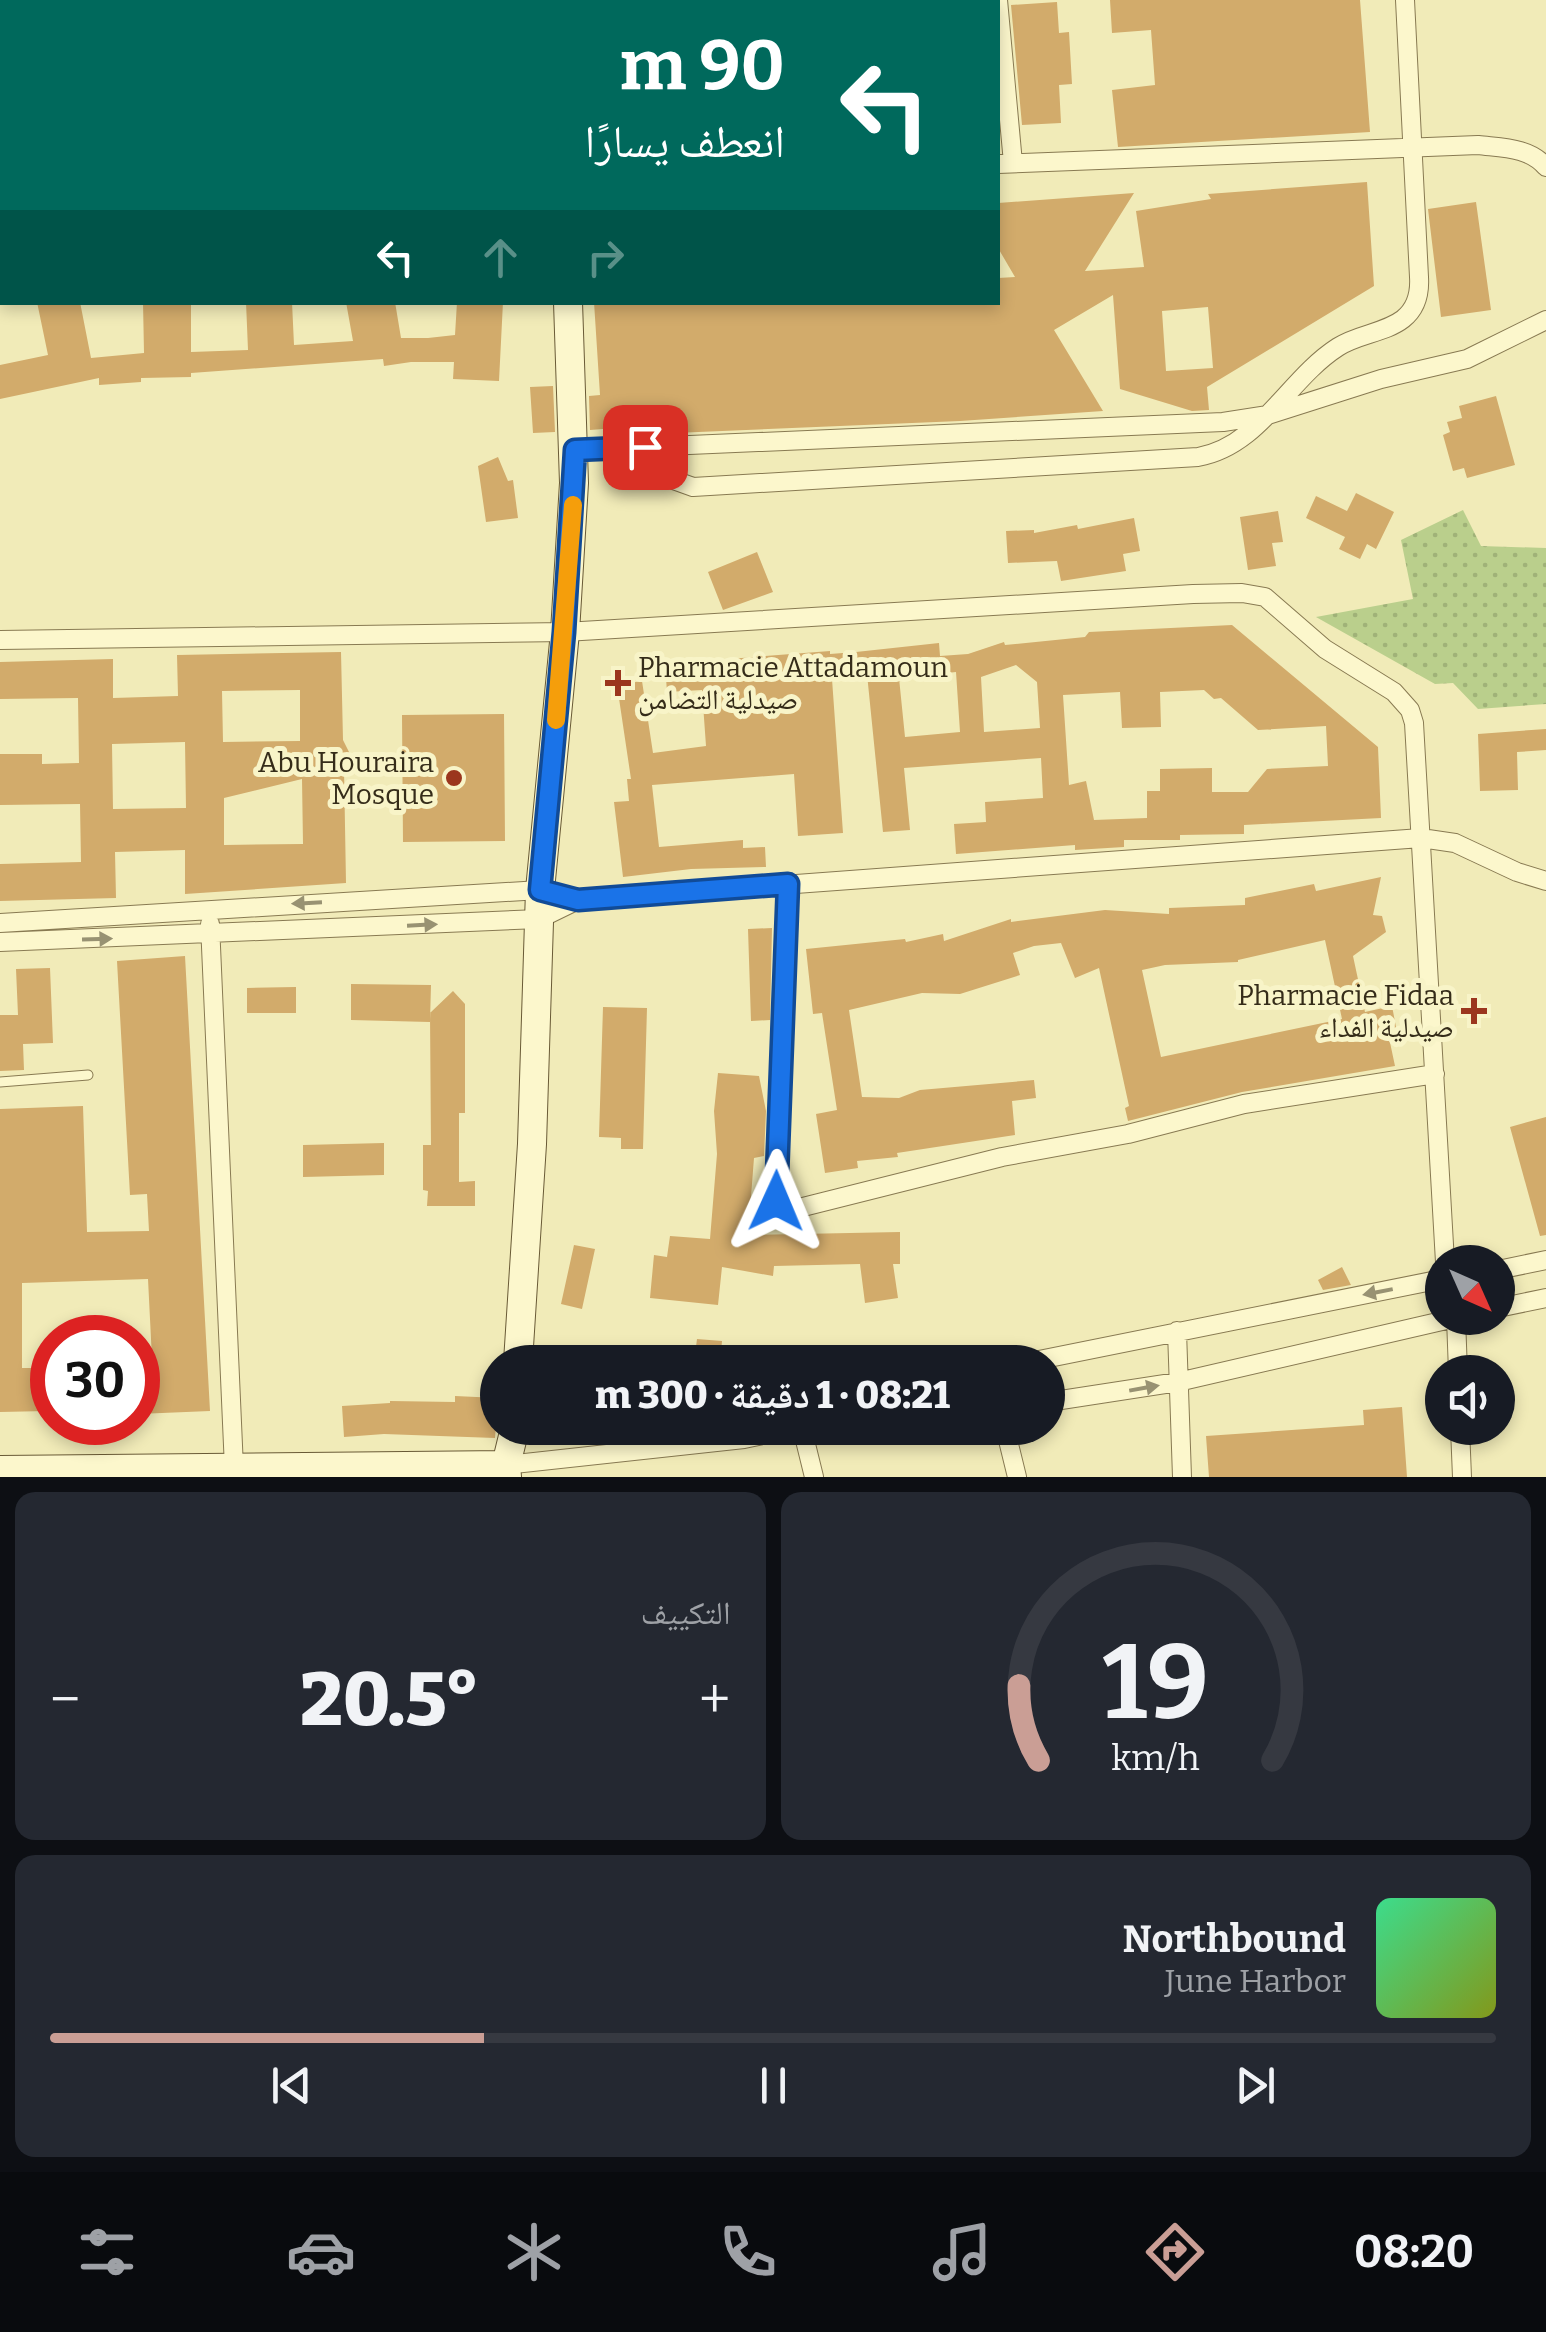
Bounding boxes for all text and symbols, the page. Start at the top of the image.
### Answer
text: 90 m [620,24,785,108]
icon: left [820,40,950,170]
text: انعطف يسارًا [584,115,785,169]
icon: left [368,230,423,285]
icon: ahead [473,230,528,285]
icon: right [578,230,633,285]
pin [603,405,688,490]
icon: arrive [618,420,673,475]
place label: Pharmacie Attadamoun صيدلية التضامن [638,651,948,717]
marker: Pharmacie Attadamoun صيدلية التضامن [607,672,629,694]
place label: Abu Houraira Mosque [258,746,434,811]
marker: Abu Houraira Mosque [443,767,465,789]
one-way arrow [290,895,322,911]
one-way arrow [407,916,439,932]
one-way arrow [82,930,114,946]
place label: Pharmacie Fidaa صيدلية الفداء [1237,979,1454,1044]
marker: Pharmacie Fidaa صيدلية الفداء [1463,1000,1485,1022]
position arrow [724,1149,828,1253]
north arrow [1425,1245,1515,1335]
map controls [1425,1245,1515,1445]
one-way arrow [1362,1284,1393,1300]
speed limit sign: 30 [30,1315,160,1445]
button: sound [1425,1355,1515,1445]
text: 08:21 · 1 دقيقة · 300 m [595,1372,950,1418]
one-way arrow [1129,1379,1160,1395]
text: التكييف [641,1594,731,1632]
text: 19 [1103,1621,1209,1746]
text: 20.5° [300,1655,479,1745]
text: − [50,1667,80,1733]
text: + [699,1667,730,1733]
text: km/h [1112,1737,1200,1779]
text: Northbound [1123,1916,1346,1962]
text: June Harbor [1165,1962,1346,2000]
icon: previous [264,2058,319,2113]
icon: pause [746,2058,801,2113]
icon: next [1228,2058,1283,2113]
icon: filters [72,2217,142,2287]
icon: car [286,2217,356,2287]
icon: climate [499,2217,569,2287]
icon: phone [713,2217,783,2287]
icon: music [927,2217,997,2287]
icon: directions [1140,2217,1210,2287]
text: 08:20 [1354,2225,1474,2279]

